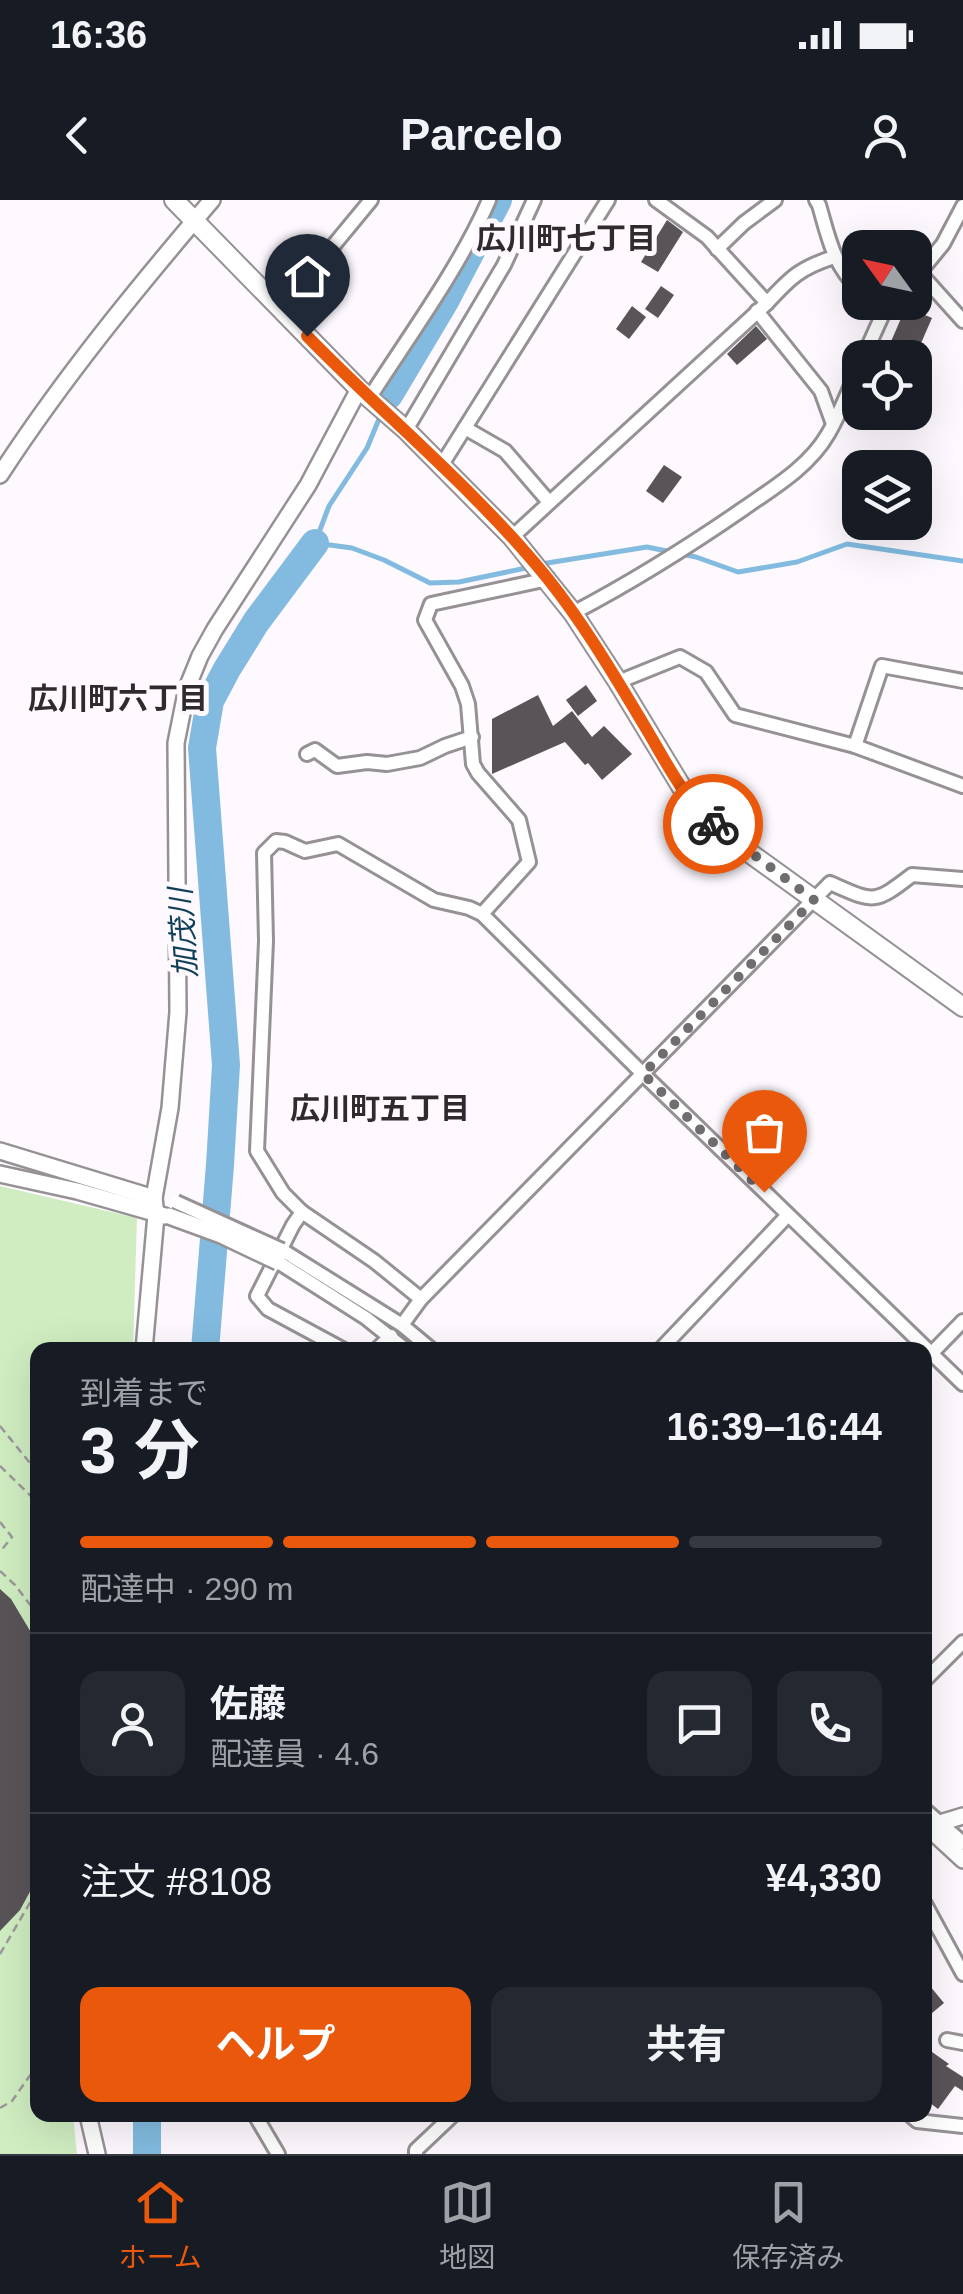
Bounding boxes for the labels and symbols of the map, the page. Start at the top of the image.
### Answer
district label: 広川町七丁目 [476,222,656,255]
north arrow [842,230,932,320]
pin [265,234,350,337]
district label: 広川町六丁目 [28,682,208,715]
courier [663,774,763,874]
water label: 加茂川 [163,884,203,979]
pin [722,1090,807,1193]
district label: 広川町五丁目 [290,1092,470,1125]

